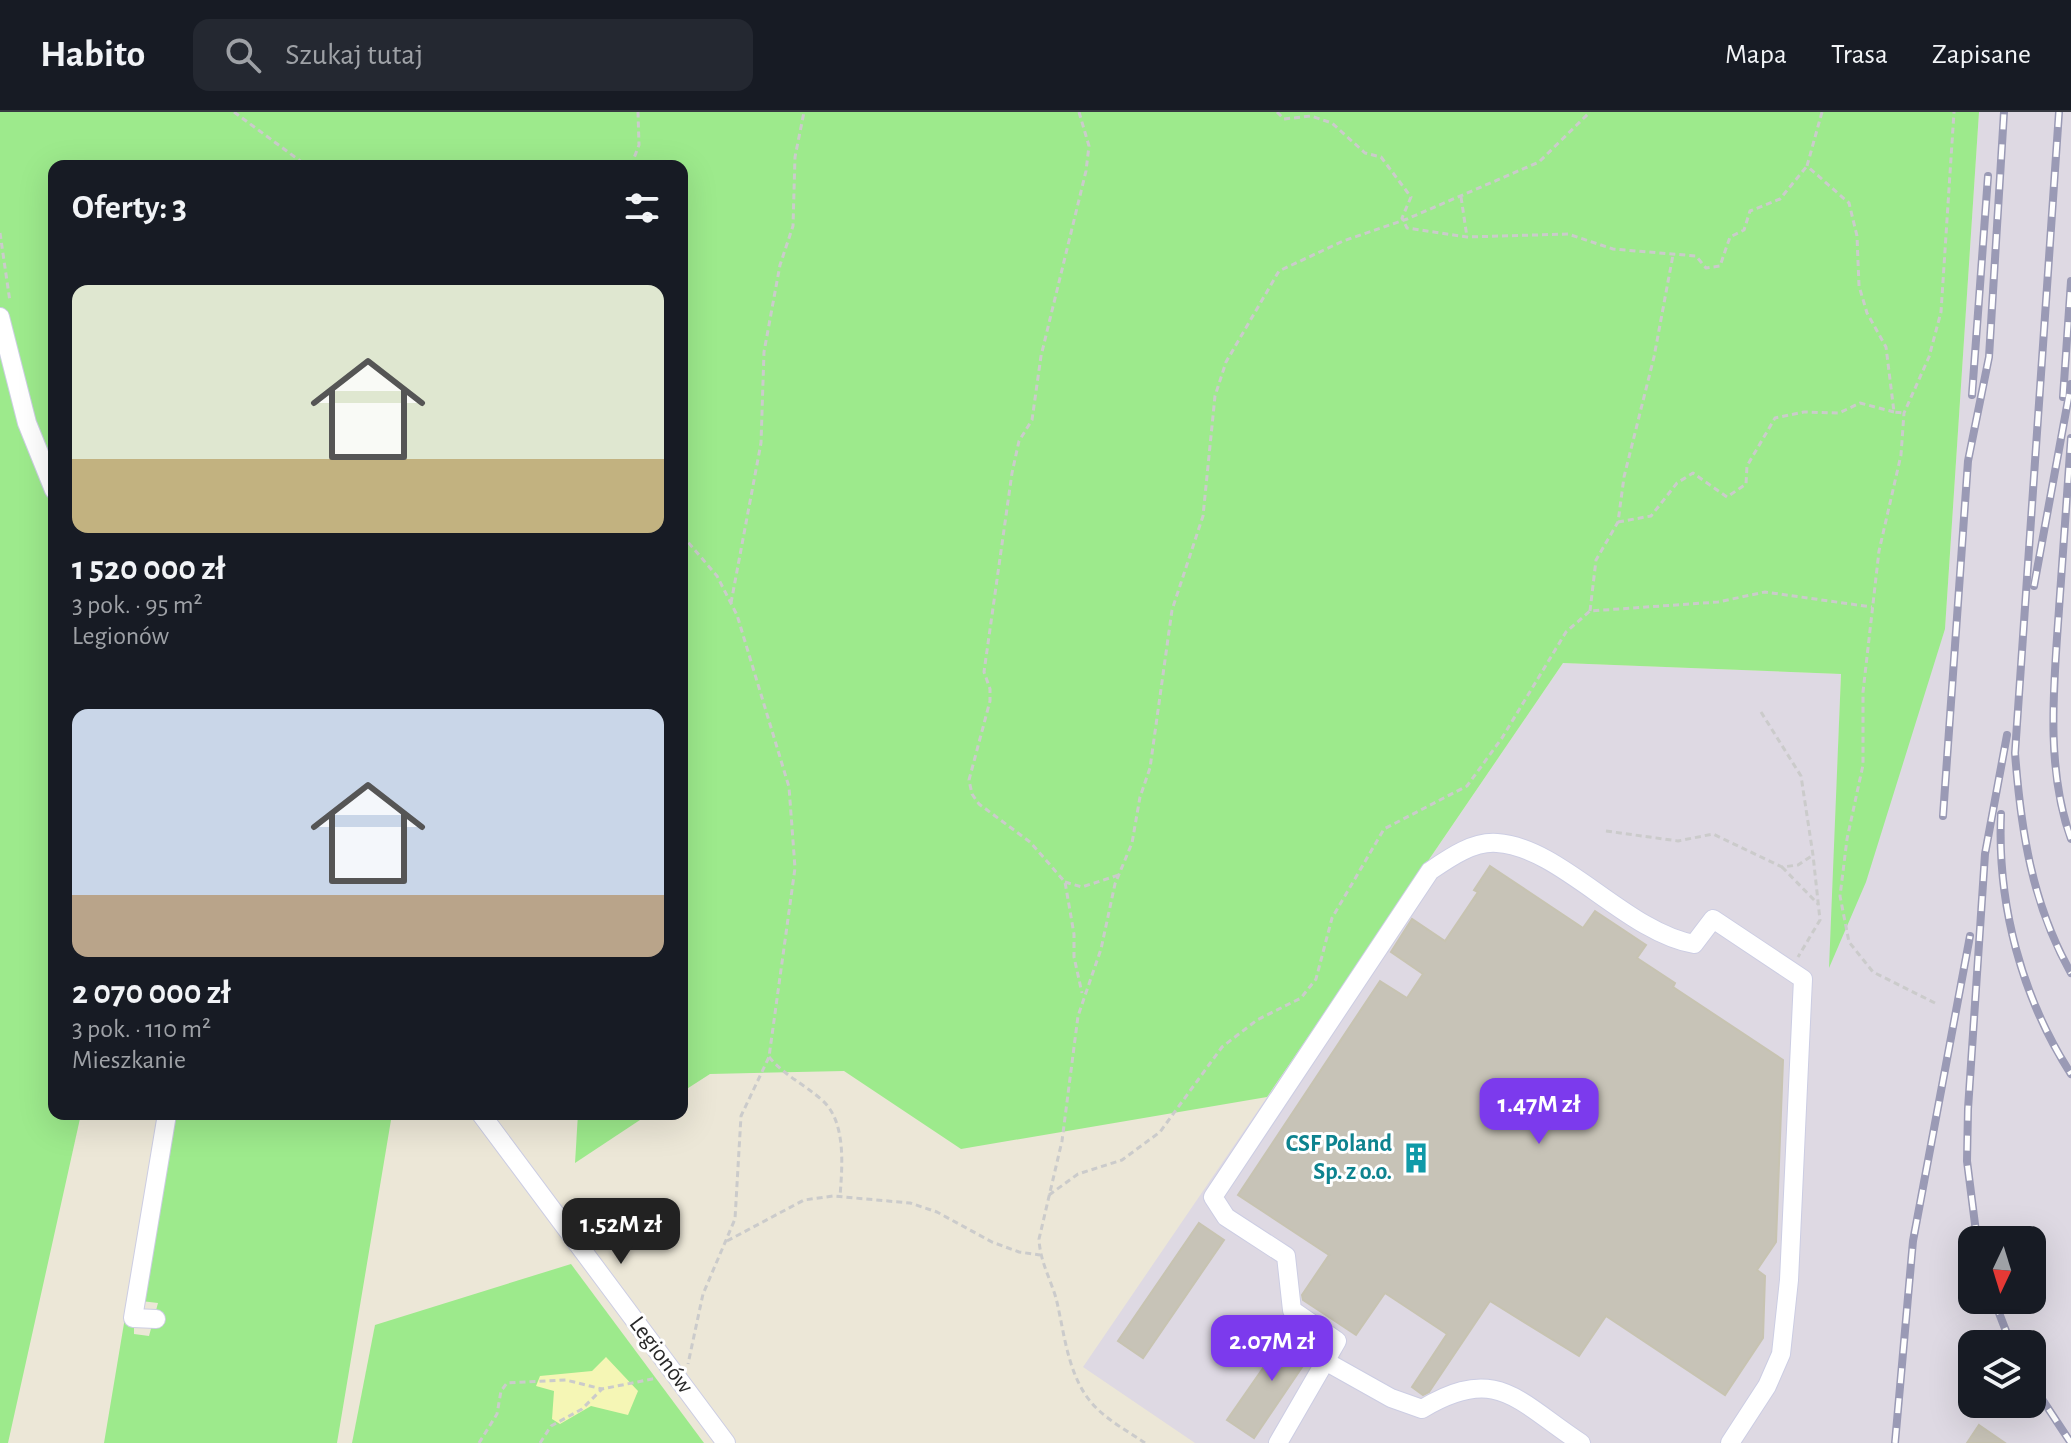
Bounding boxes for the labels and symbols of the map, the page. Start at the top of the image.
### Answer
pin: 1.47M zł [1456,1078,1622,1146]
place label: CSF Poland Sp. z o.o. [1286,1132,1392,1184]
building icon: CSF Poland Sp. z o.o. [1399,1141,1433,1175]
pin: 1.52M zł [538,1198,704,1266]
north arrow [1958,1226,2046,1314]
street label: Legionów [624,1312,698,1398]
pin: 2.07M zł [1189,1315,1355,1383]

